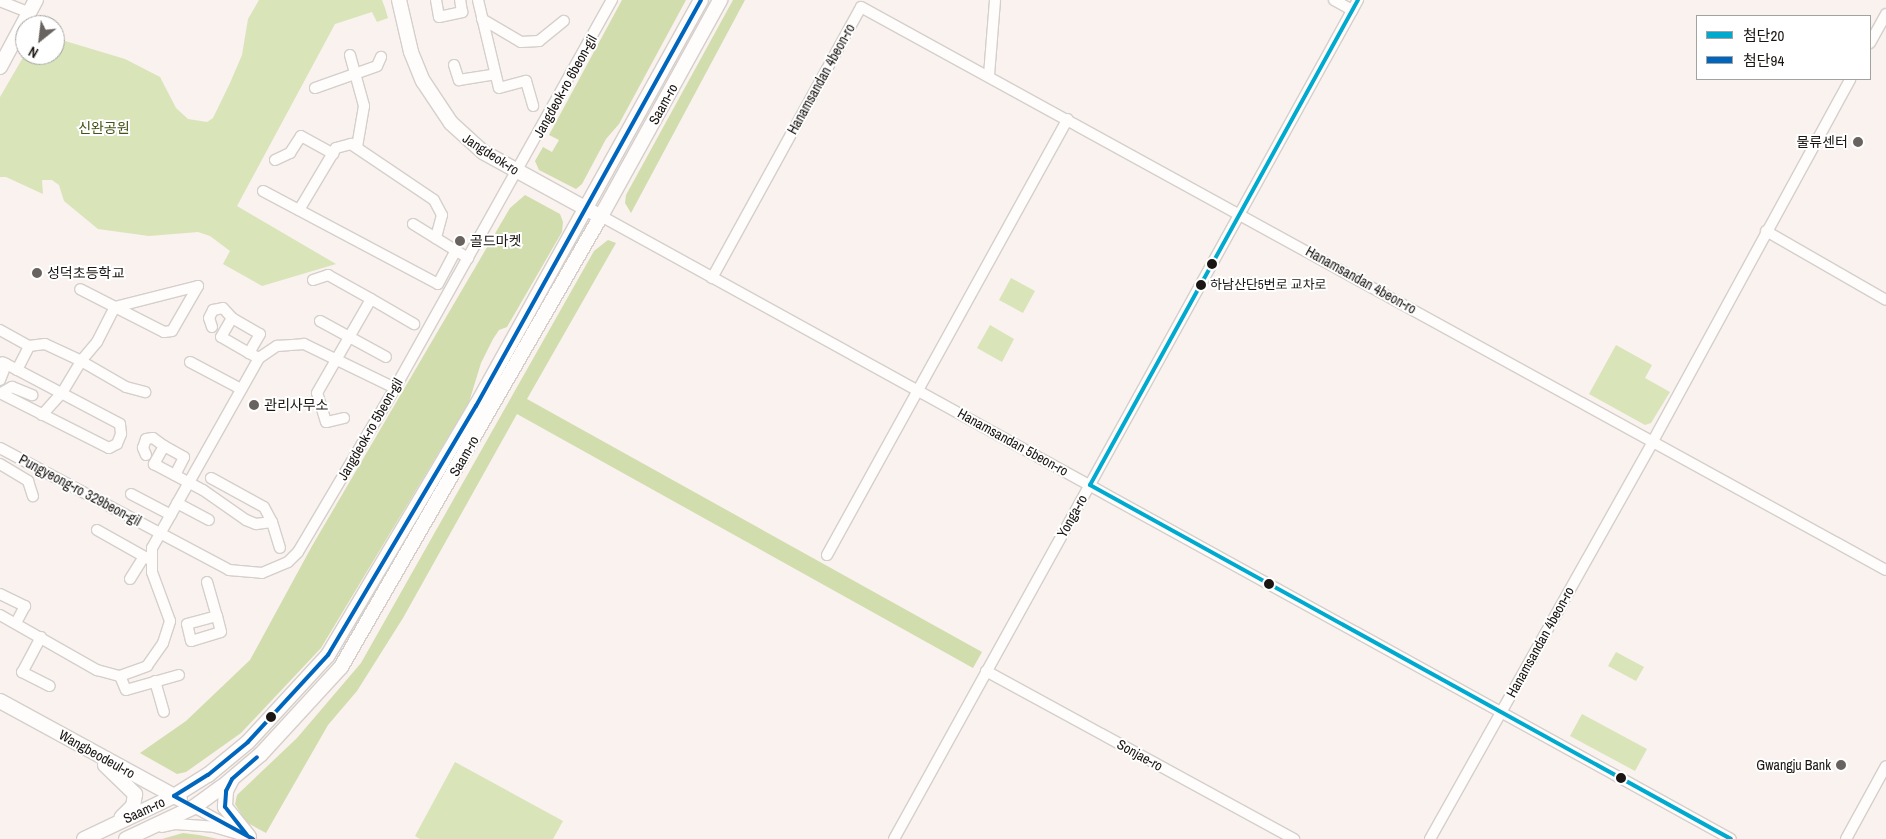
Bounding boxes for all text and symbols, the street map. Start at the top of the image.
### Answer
north arrow [15,15,65,65]
legend [1696,15,1871,80]
street label: Hanamsandan 4beon-ro [784,21,858,137]
text: 첨단20 [1743,25,1784,46]
street label: Jangdeok-ro 6beon-gil [530,32,600,140]
text: N [25,42,41,62]
text: 첨단94 [1743,50,1784,71]
street label: Saam-ro [645,81,681,127]
park label: 신완공원 [78,120,130,136]
street label: Jangdeok-ro [460,130,522,178]
place label: 물류센터 [1796,134,1848,150]
marker: 물류센터 [1852,136,1864,148]
place label: 골드마켓 [470,233,522,249]
marker: 골드마켓 [454,235,466,247]
street label: Hanamsandan 4beon-ro [1303,243,1419,317]
unlabelled marker [1207,259,1217,269]
place label: 성덕초등학교 [47,265,124,281]
marker: 성덕초등학교 [31,267,43,279]
place label: 하남산단5번로 교차로 [1210,277,1327,293]
marker: 하남산단5번로 교차로 [1196,280,1206,290]
street label: Jangdeok-ro 5beon-gil [334,375,406,483]
place label: 관리사무소 [264,397,328,413]
marker: 관리사무소 [248,399,260,411]
street label: Hanamsandan 5beon-ro [955,405,1071,479]
street label: Saam-ro [446,433,482,479]
street label: Pungyeong-ro 329beon-gil [16,451,144,529]
street label: Yonga-ro [1053,492,1091,540]
unlabelled marker [1264,579,1274,589]
street label: Hanamsandan 4beon-ro [1503,584,1577,700]
unlabelled marker [266,712,276,722]
street label: Wangbeodeul-ro [56,726,138,782]
street label: Sonjae-ro [1114,736,1166,774]
place label: Gwangju Bank [1756,757,1831,773]
marker: Gwangju Bank [1835,759,1847,771]
unlabelled marker [1616,773,1626,783]
street label: Saam-ro [121,793,167,827]

